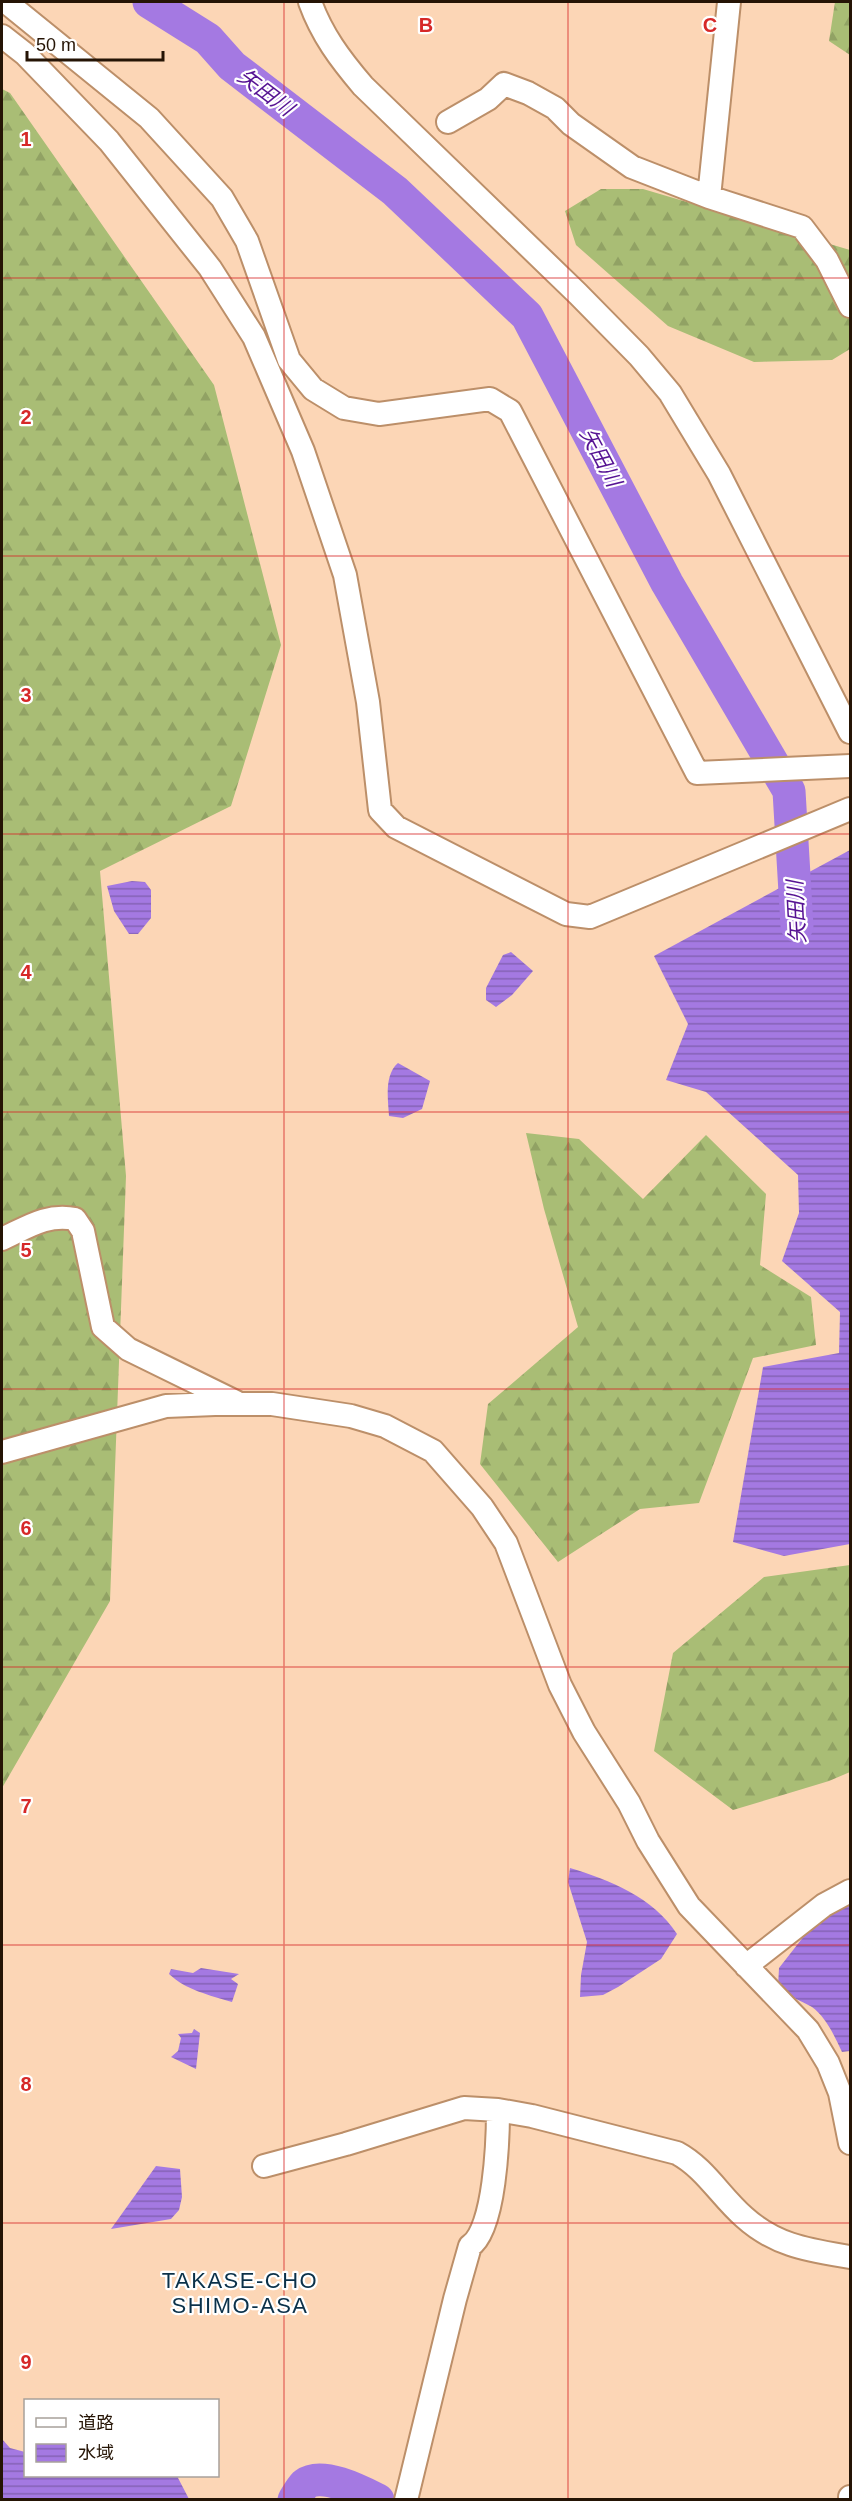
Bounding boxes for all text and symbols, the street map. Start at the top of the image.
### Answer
text: B [419,14,433,36]
text: C [703,14,717,36]
scale bar [27,24,164,62]
text: 50 m [36,35,76,55]
water label: 矢田川 [234,64,300,121]
text: 1 [20,128,32,150]
text: 2 [20,406,32,428]
water label: 矢田川 [576,424,627,492]
text: 3 [20,684,32,706]
water label: 矢田川 [783,878,809,944]
text: 4 [20,961,32,983]
text: 5 [20,1239,32,1261]
text: 6 [20,1517,32,1539]
text: 7 [20,1795,32,1817]
text: 8 [20,2073,32,2095]
district label: TAKASE-CHO SHIMO-ASA [162,2268,318,2318]
text: 9 [20,2351,32,2373]
legend [24,2399,219,2477]
text: 道路 [78,2413,114,2433]
text: 水域 [78,2443,114,2463]

